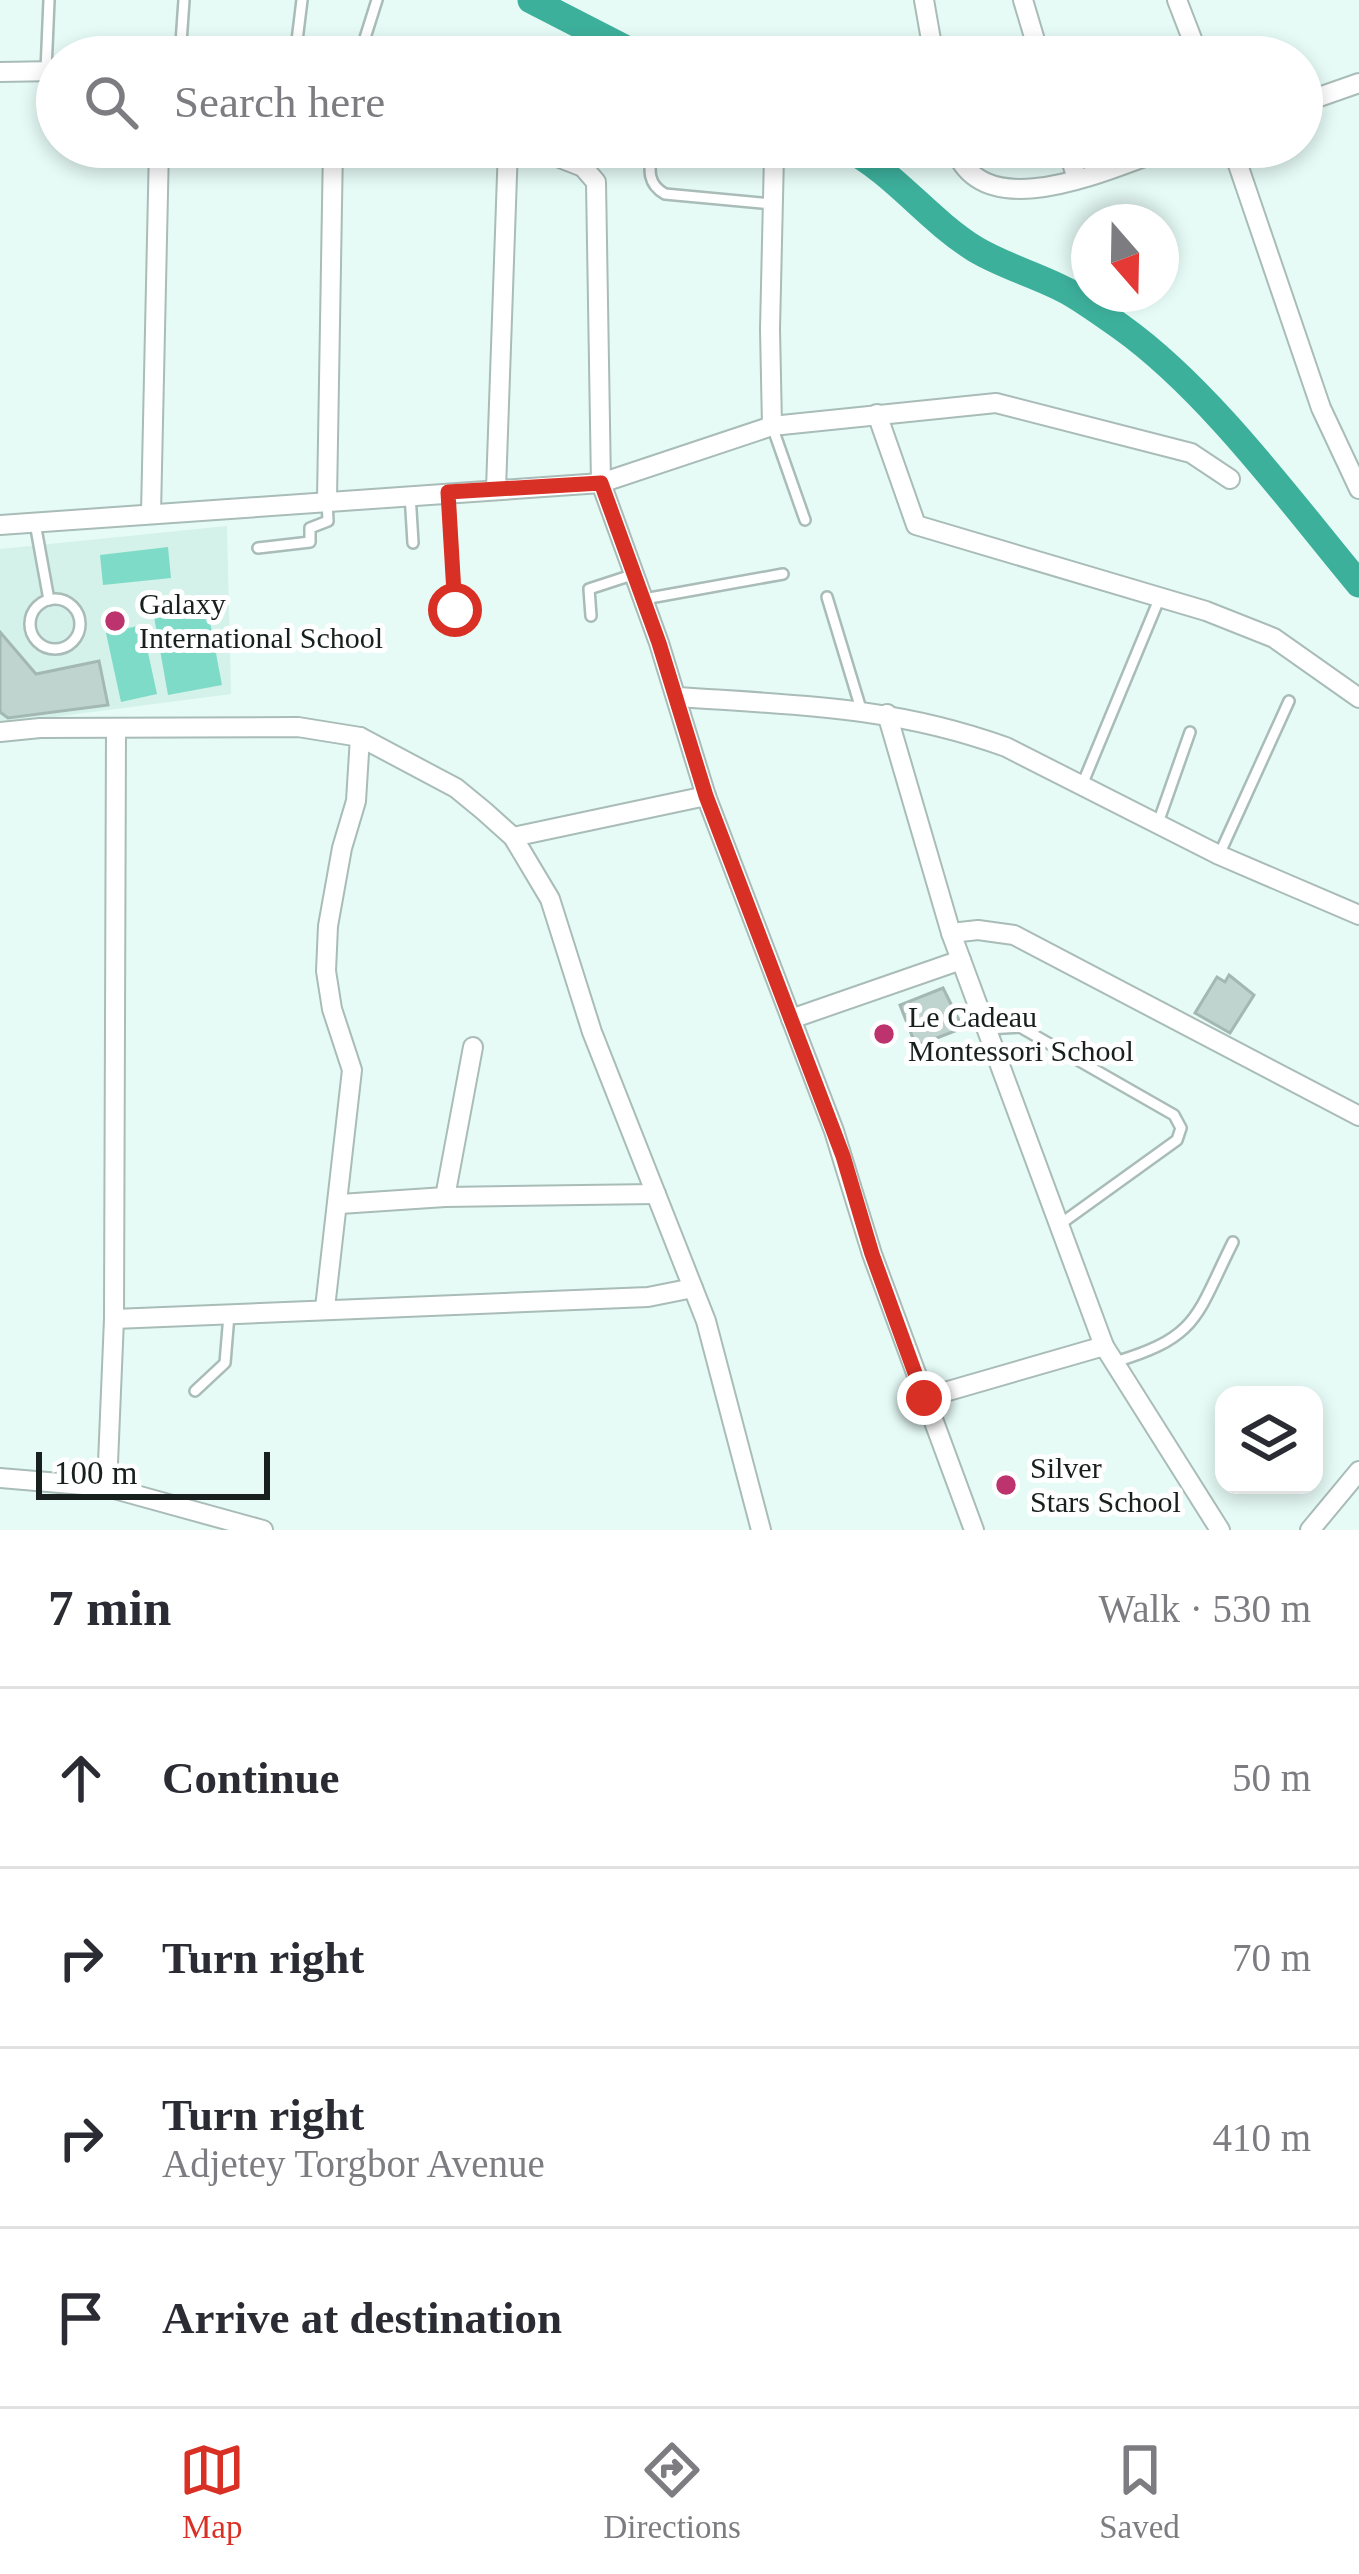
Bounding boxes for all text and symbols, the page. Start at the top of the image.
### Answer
search box [36,36,1323,168]
icon: search [78,69,144,135]
text: Search here [174,77,385,127]
north arrow [1071,204,1179,312]
route start [428,583,482,637]
place label: Galaxy International School [139,587,383,654]
marker: Galaxy International School [102,608,128,634]
place label: Le Cadeau Montessori School [908,1000,1134,1067]
marker: Le Cadeau Montessori School [871,1021,897,1047]
route end [897,1371,951,1425]
map controls [1215,1386,1323,1494]
button: layers [1215,1386,1323,1494]
scale bar [36,1446,270,1499]
place label: Silver Stars School [1030,1451,1181,1518]
text: 100 m [54,1455,137,1491]
marker: Silver Stars School [993,1472,1019,1498]
text: 7 min [48,1580,171,1636]
text: Walk · 530 m [1099,1587,1311,1630]
icon: ahead [48,1745,114,1811]
text: Continue [162,1753,340,1803]
text: 50 m [1232,1756,1311,1799]
icon: right [48,1925,114,1991]
text: Turn right [162,1933,364,1983]
text: 70 m [1232,1936,1311,1979]
text: Turn right [162,2090,364,2140]
icon: right [48,2105,114,2171]
text: 410 m [1212,2116,1311,2159]
text: Adjetey Torgbor Avenue [162,2142,545,2185]
icon: arrive [48,2285,114,2351]
text: Arrive at destination [162,2293,562,2343]
tab: Map [179,2437,245,2546]
tab: Directions [603,2437,741,2546]
tab: Saved [1099,2437,1180,2546]

